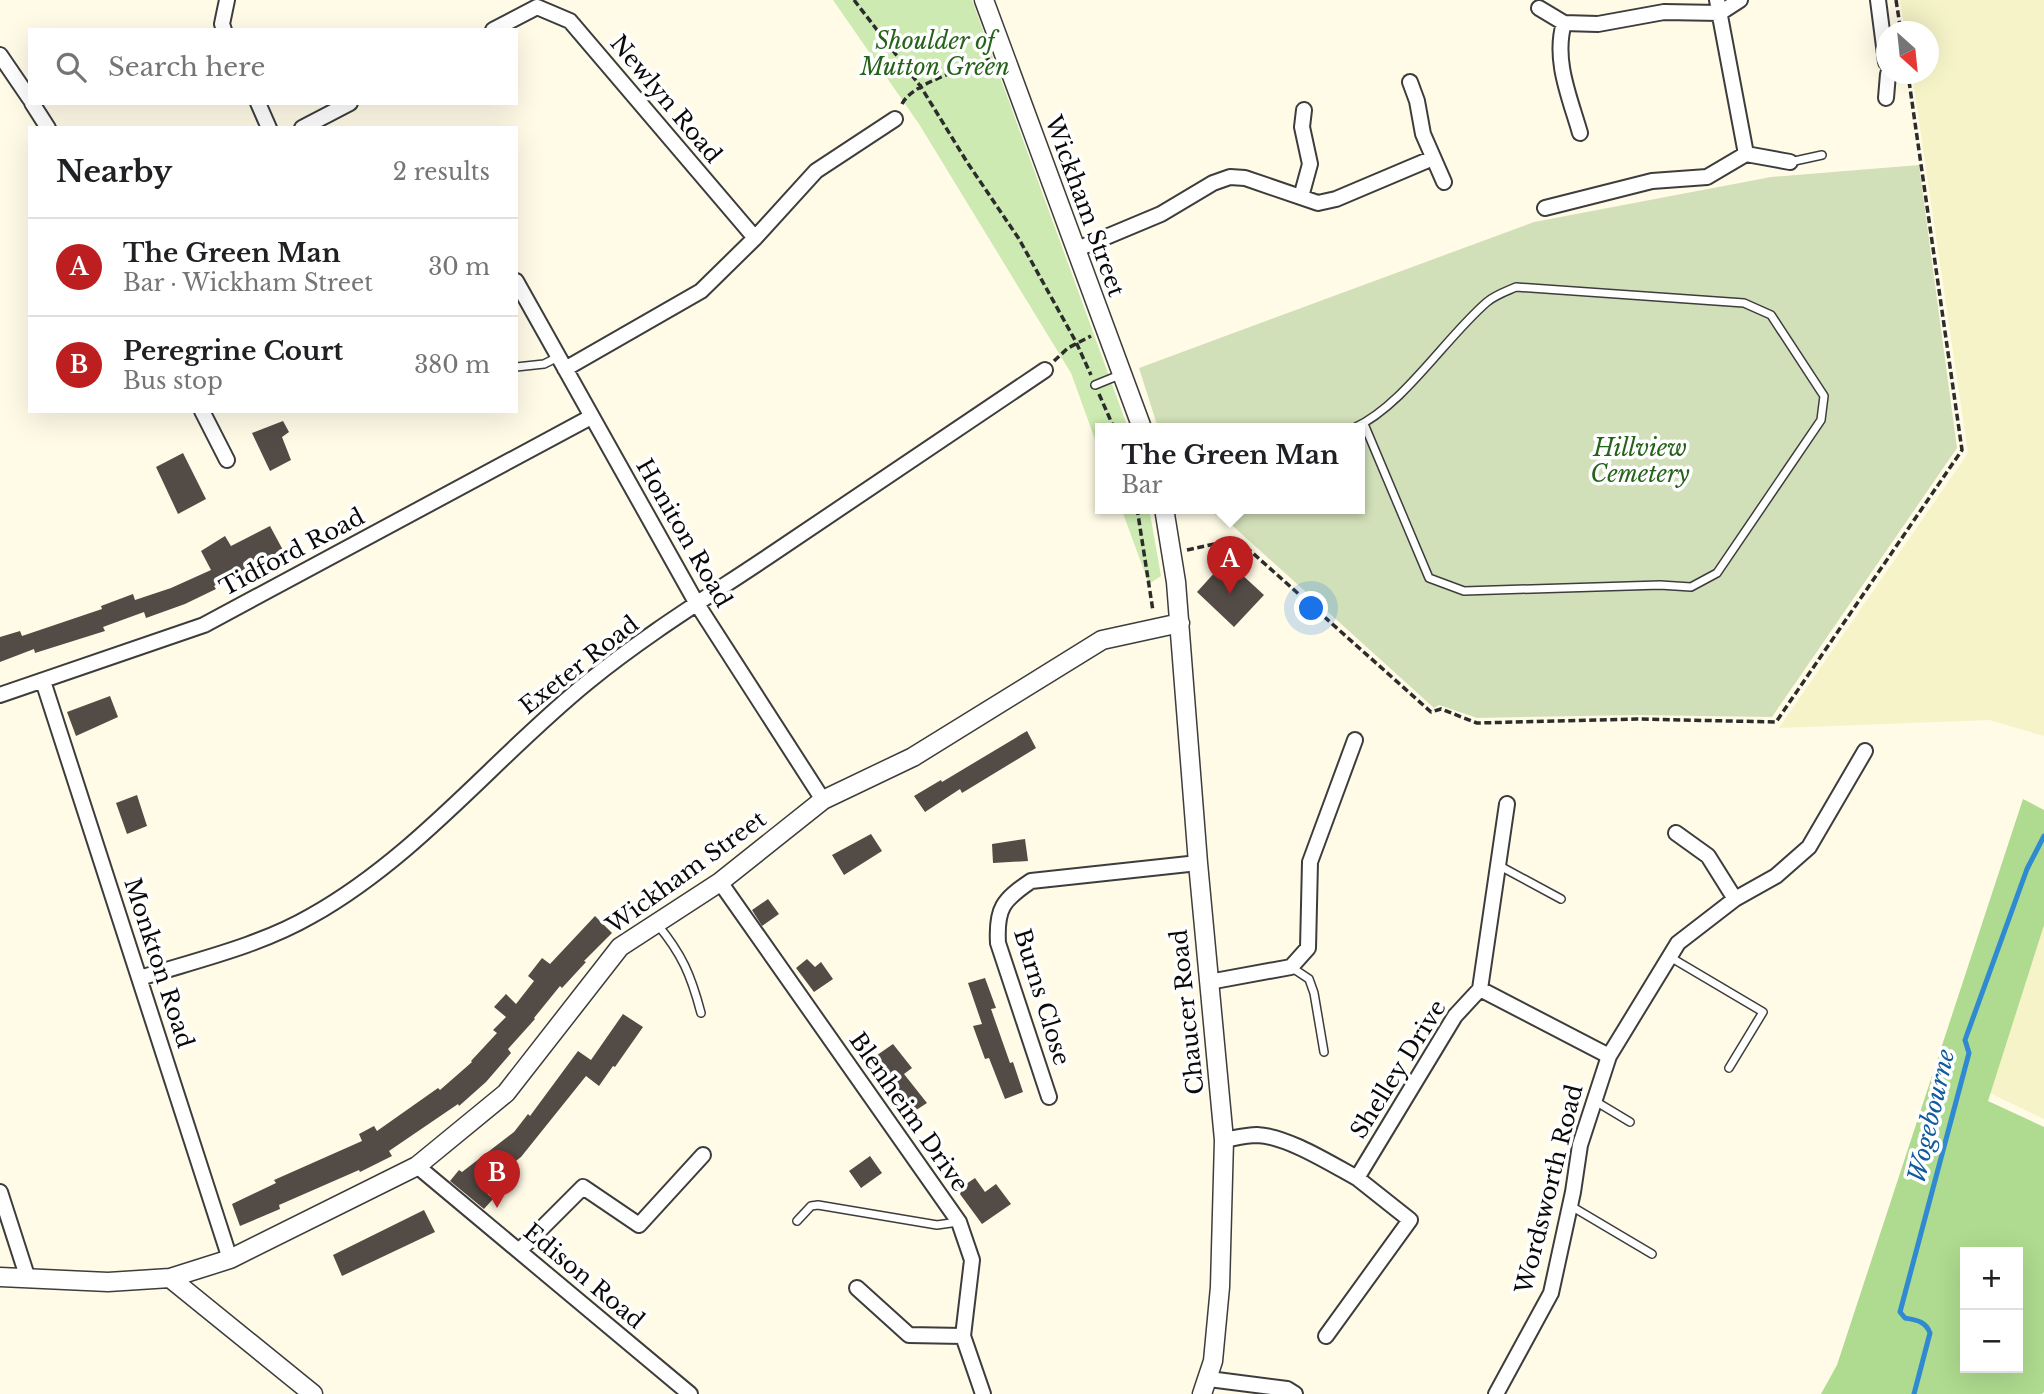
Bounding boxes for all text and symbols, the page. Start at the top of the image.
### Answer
north arrow [1876,21,1939,84]
park label: Shoulder of Mutton Green [859,27,1010,81]
search box [28,28,518,105]
street label: Newlyn Road [604,29,728,169]
icon: search [52,48,90,86]
text: Search here [108,51,265,83]
street label: Wickham Street [1039,111,1131,300]
text: Nearby [56,153,172,190]
text: 2 results [393,158,490,186]
text: The Green Man [123,237,341,269]
text: A [70,253,88,281]
text: 30 m [428,253,490,281]
text: Bar · Wickham Street [123,269,373,297]
text: Peregrine Court [123,335,343,367]
text: B [70,351,88,379]
text: 380 m [414,351,490,379]
text: Bus stop [123,367,223,395]
popup [1095,423,1365,514]
park label: Hillview Cemetery [1590,434,1690,488]
text: The Green Man [1121,439,1339,471]
street label: Honiton Road [630,454,738,612]
text: Bar [1121,471,1163,499]
street label: Tidford Road [215,502,369,602]
pin: A [1207,536,1253,594]
your location [1294,591,1328,625]
street label: Exeter Road [514,610,644,720]
street label: Wickham Street [600,805,771,940]
street label: Monkton Road [118,875,200,1051]
street label: Burns Close [1008,925,1076,1069]
street label: Chaucer Road [1164,928,1210,1096]
street label: Shelley Drive [1344,995,1452,1143]
street label: Blenheim Drive [844,1027,974,1197]
water label: Wogebourne [1902,1046,1960,1185]
street label: Wordsworth Road [1509,1082,1589,1297]
pin: B [474,1150,520,1208]
street label: Edison Road [518,1217,650,1335]
map controls [1960,1247,2023,1373]
button: + [1960,1247,2023,1310]
button: − [1960,1310,2023,1373]

